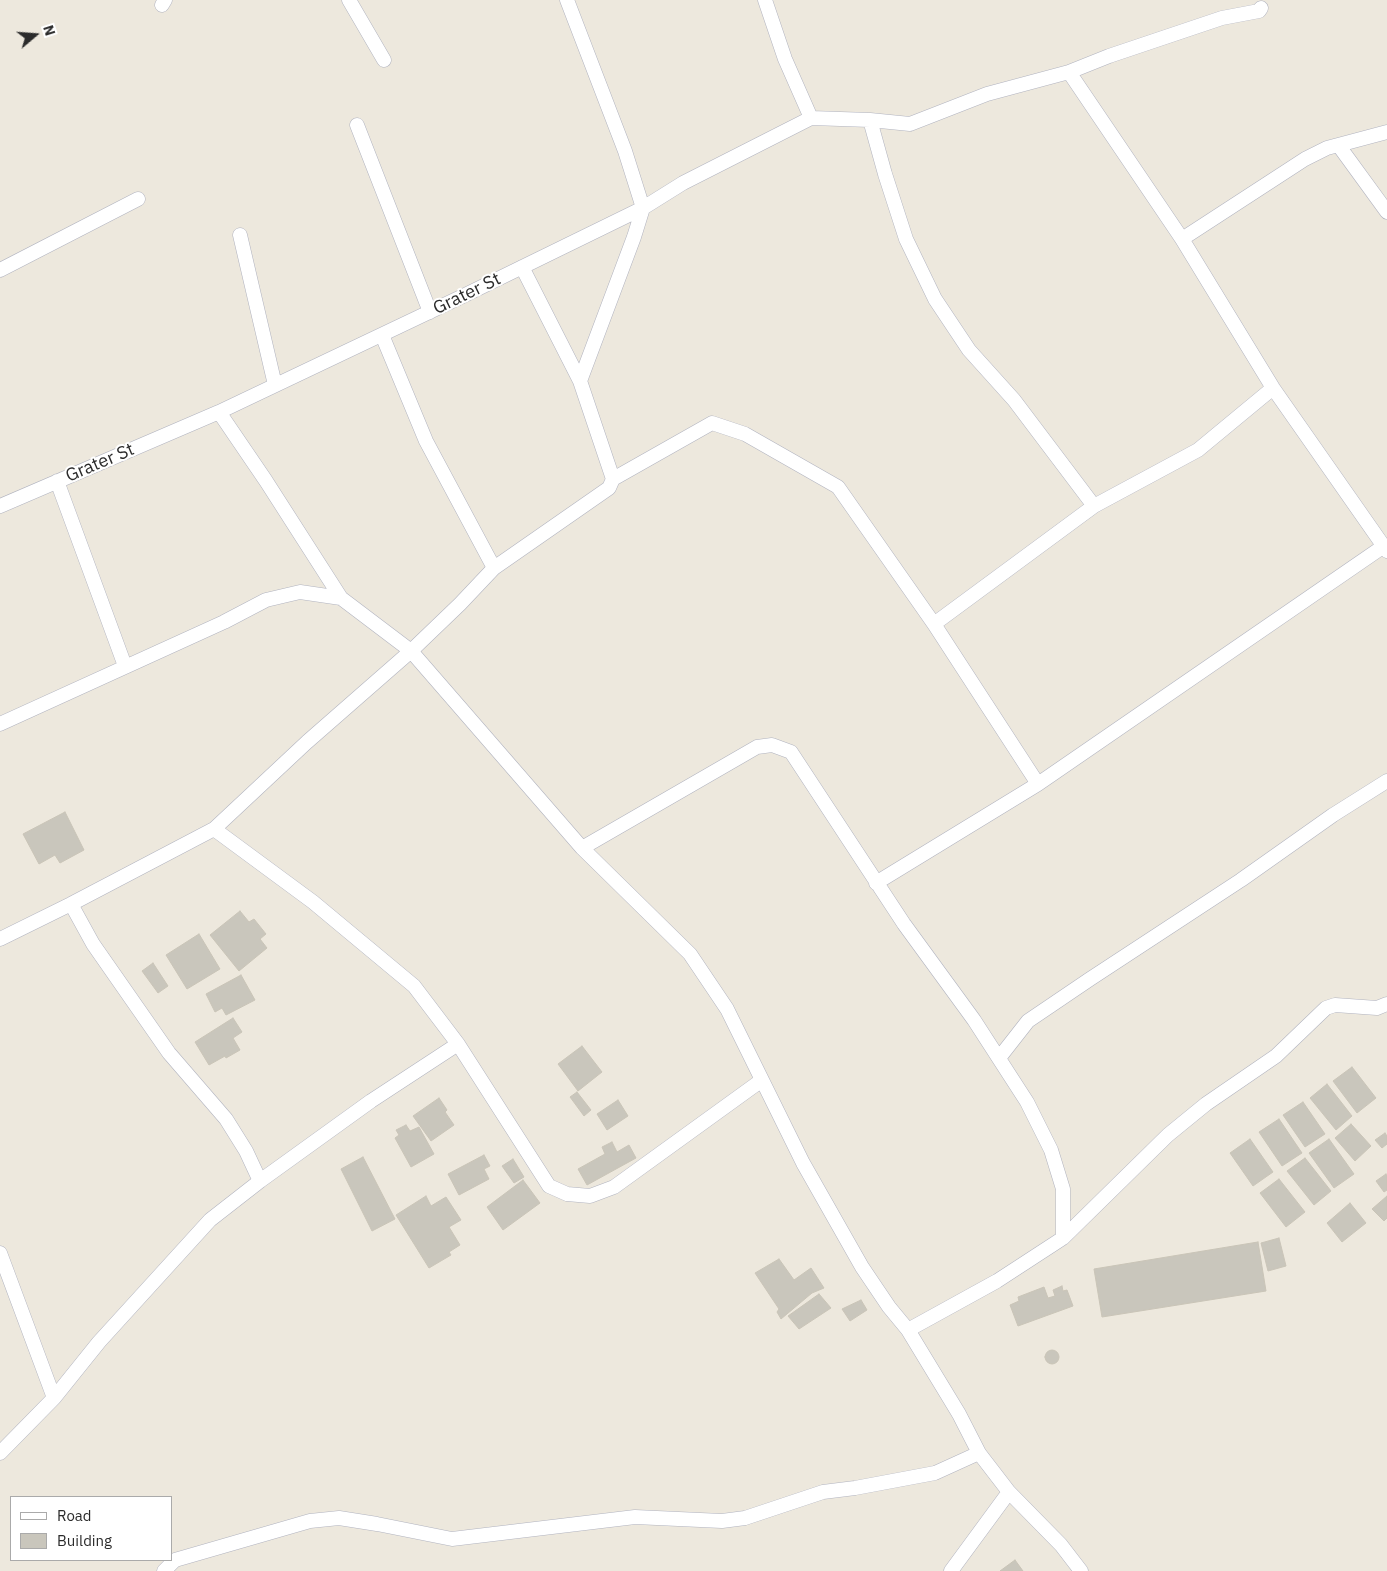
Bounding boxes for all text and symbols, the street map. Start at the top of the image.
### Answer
north arrow [10,10,60,60]
text: N [39,23,59,38]
street label: Grater St [430,268,504,320]
street label: Grater St [62,439,138,487]
legend [10,1496,172,1561]
text: Road [57,1506,92,1525]
text: Building [57,1531,112,1550]

